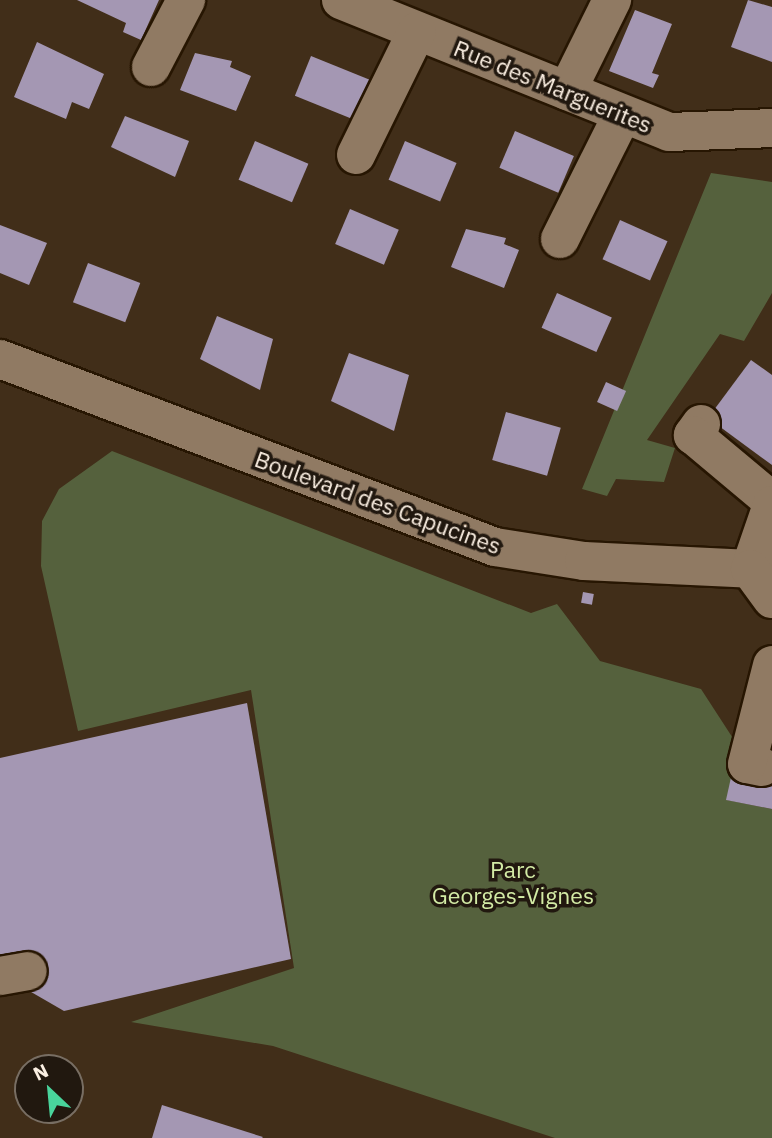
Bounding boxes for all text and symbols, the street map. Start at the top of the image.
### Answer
street label: Rue des Marguerites [450,34,656,138]
street label: Boulevard des Capucines [251,445,505,559]
park label: Parc Georges-Vignes [432,855,594,909]
north arrow [14,1054,84,1124]
text: N [29,1058,52,1086]

